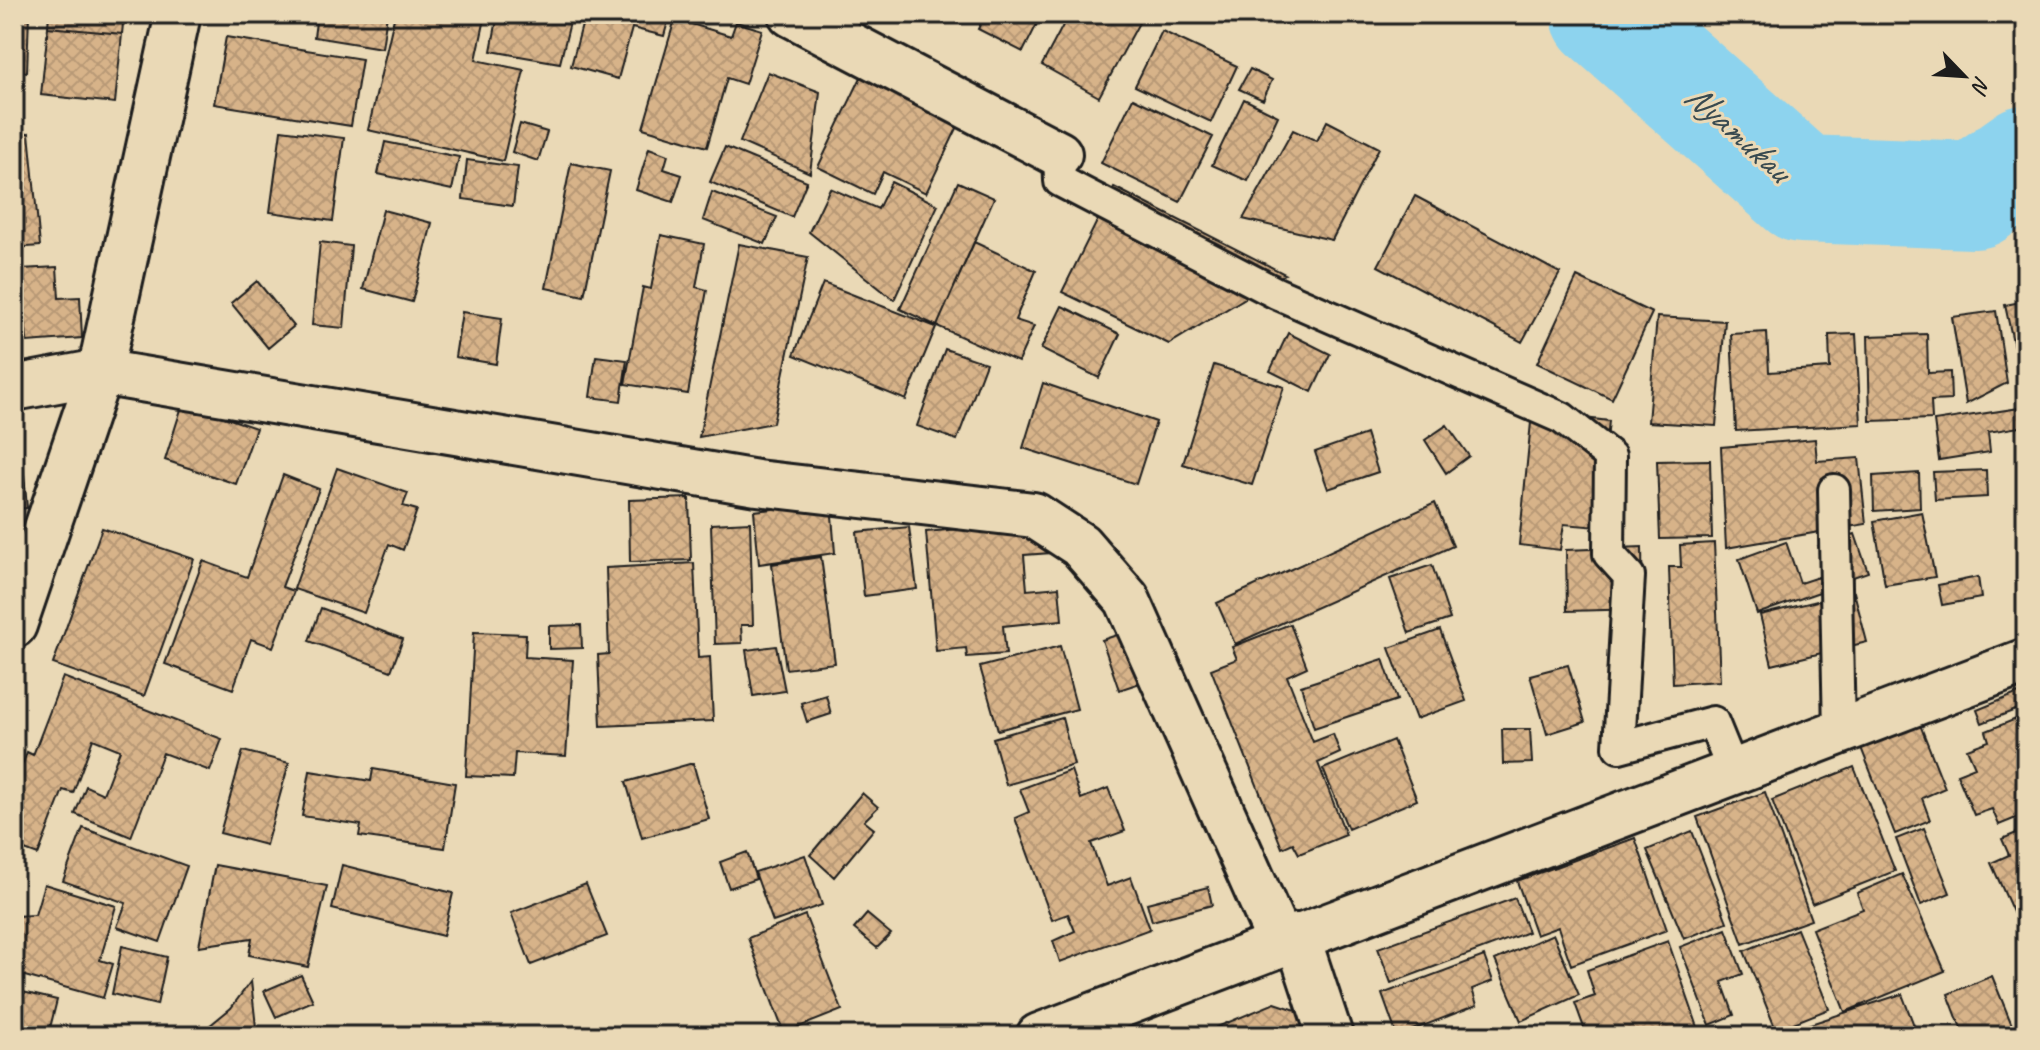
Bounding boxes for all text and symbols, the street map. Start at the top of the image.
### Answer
north arrow [1924,36,2004,116]
text: N [1964,72,1997,99]
water label: Nyamukau [1676,73,1804,195]

